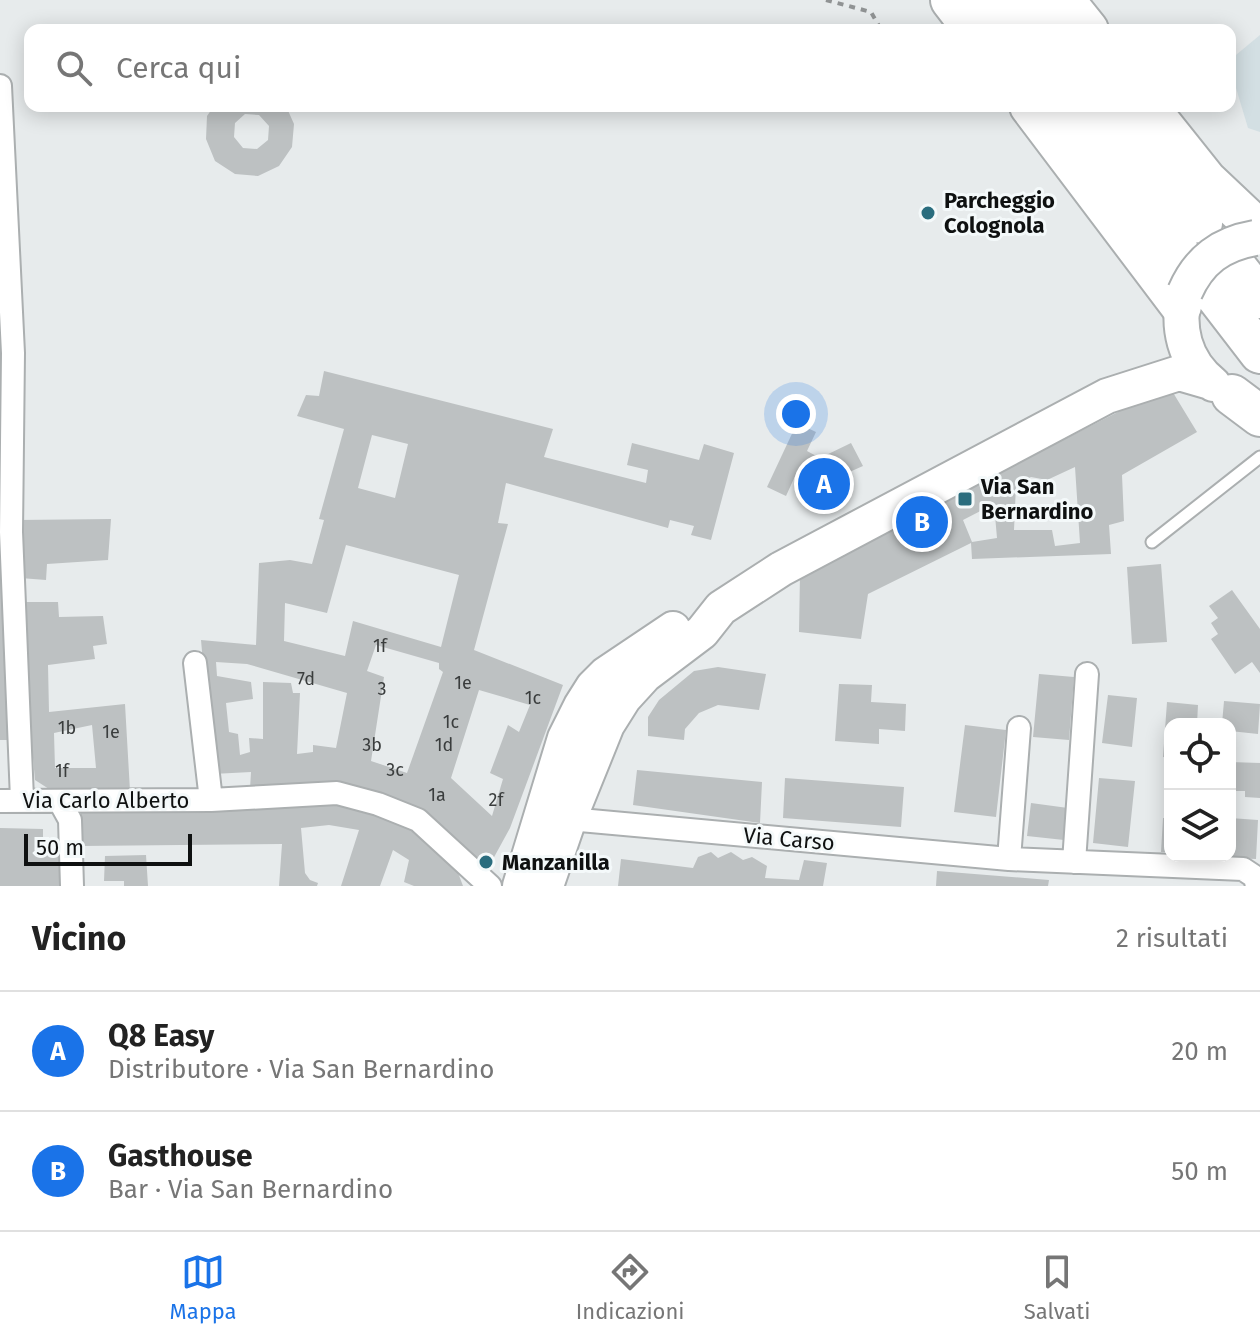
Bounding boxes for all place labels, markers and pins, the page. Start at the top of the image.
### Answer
place label: Parcheggio Colognola [944,187,1055,239]
marker: Parcheggio Colognola [919,204,937,222]
pin: A [798,454,850,514]
place label: Via San Bernardino [980,473,1094,525]
marker: Via San Bernardino [956,490,974,508]
pin: B [896,492,948,552]
place label: Manzanilla [502,849,610,876]
marker: Manzanilla [477,853,495,871]

